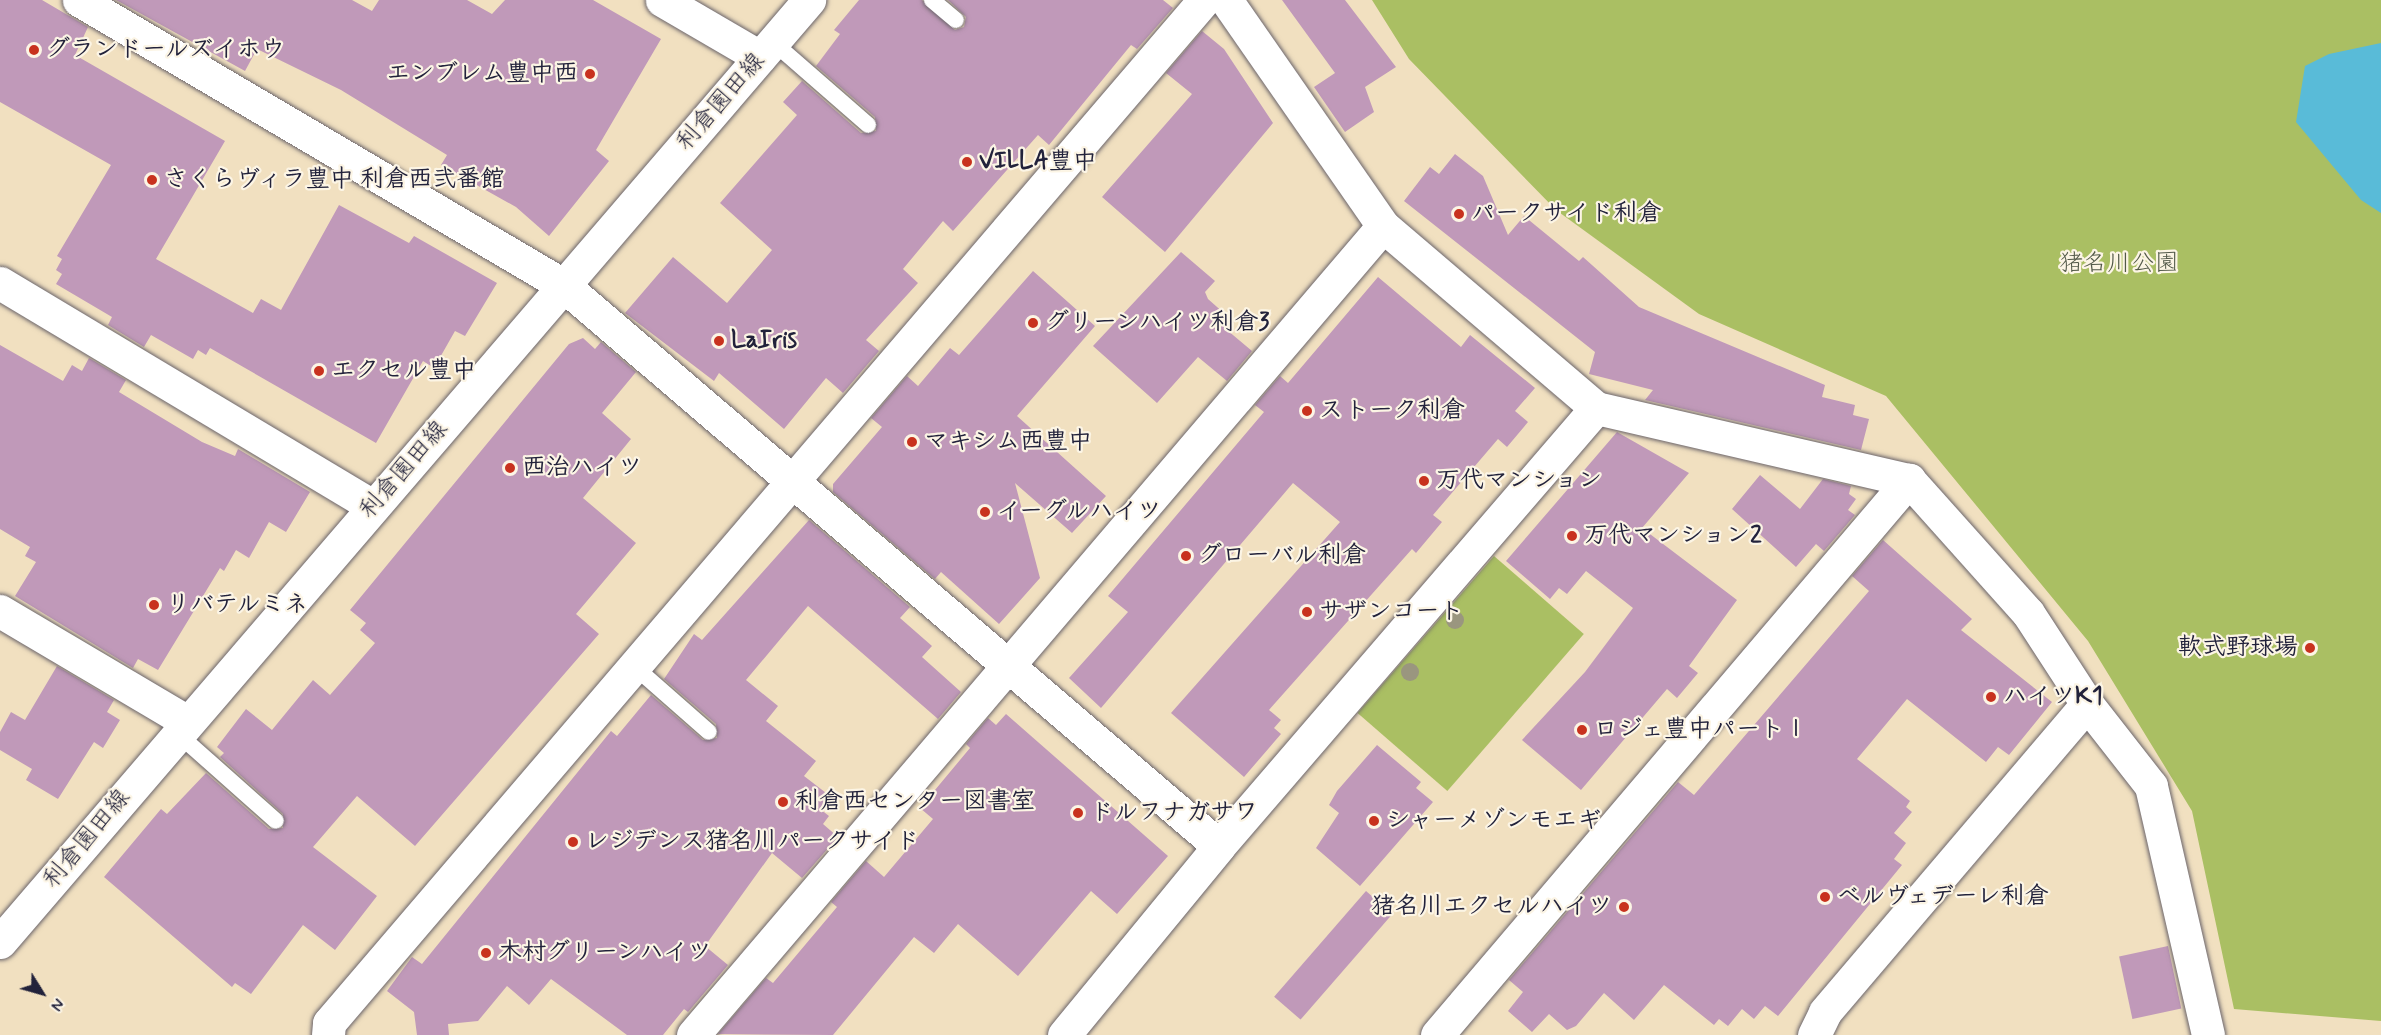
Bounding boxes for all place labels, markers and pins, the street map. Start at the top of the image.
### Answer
place label: グランドールズイホウ [46,36,286,64]
marker: グランドールズイホウ [27,43,41,57]
place label: エンブレム豊中西 [386,60,578,88]
marker: エンブレム豊中西 [583,67,597,81]
place label: VILLA豊中 [979,148,1097,176]
marker: VILLA豊中 [960,155,974,169]
place label: さくらヴィラ豊中 利倉西弐番館 [164,166,506,194]
marker: さくらヴィラ豊中 利倉西弐番館 [145,173,159,187]
place label: パークサイド利倉 [1471,200,1663,228]
marker: パークサイド利倉 [1452,207,1466,221]
place label: グリーンハイツ利倉3 [1045,309,1272,337]
marker: グリーンハイツ利倉3 [1026,316,1040,330]
place label: LaIris [731,327,797,355]
marker: LaIris [712,334,726,348]
place label: エクセル豊中 [331,357,475,385]
marker: エクセル豊中 [312,364,326,378]
place label: ストーク利倉 [1319,397,1463,425]
marker: ストーク利倉 [1300,404,1314,418]
place label: マキシム西豊中 [924,428,1092,456]
marker: マキシム西豊中 [905,435,919,449]
place label: 西治ハイツ [522,454,642,482]
marker: 西治ハイツ [503,461,517,475]
place label: 万代マンション [1436,467,1604,495]
marker: 万代マンション [1417,474,1431,488]
place label: イーグルハイツ [997,498,1163,526]
marker: イーグルハイツ [978,505,992,519]
place label: 万代マンション2 [1584,522,1764,550]
marker: 万代マンション2 [1565,529,1579,543]
place label: グローバル利倉 [1198,542,1366,570]
marker: グローバル利倉 [1179,549,1193,563]
place label: リバテルミネ [166,591,310,619]
marker: リバテルミネ [147,598,161,612]
place label: サザンコート [1319,598,1463,626]
marker: サザンコート [1300,605,1314,619]
place label: 軟式野球場 [2178,634,2298,662]
marker: 軟式野球場 [2303,641,2317,655]
place label: ハイツK1 [2003,683,2103,711]
marker: ハイツK1 [1984,690,1998,704]
place label: ロジェ豊中パートⅠ [1594,716,1810,744]
marker: ロジェ豊中パートⅠ [1575,723,1589,737]
place label: 利倉西センター図書室 [795,788,1035,816]
marker: 利倉西センター図書室 [776,795,790,809]
place label: ドルフナガサワ [1090,799,1258,827]
marker: ドルフナガサワ [1071,806,1085,820]
place label: シャーメゾンモエギ [1386,807,1602,835]
marker: シャーメゾンモエギ [1367,814,1381,828]
place label: レジデンス猪名川パークサイド [585,828,921,856]
marker: レジデンス猪名川パークサイド [566,835,580,849]
place label: ベルヴェデーレ利倉 [1837,883,2053,911]
marker: ベルヴェデーレ利倉 [1818,890,1832,904]
place label: 猪名川エクセルハイツ [1372,893,1612,921]
marker: 猪名川エクセルハイツ [1617,900,1631,914]
place label: 木村グリーンハイツ [498,939,714,967]
marker: 木村グリーンハイツ [479,946,493,960]

